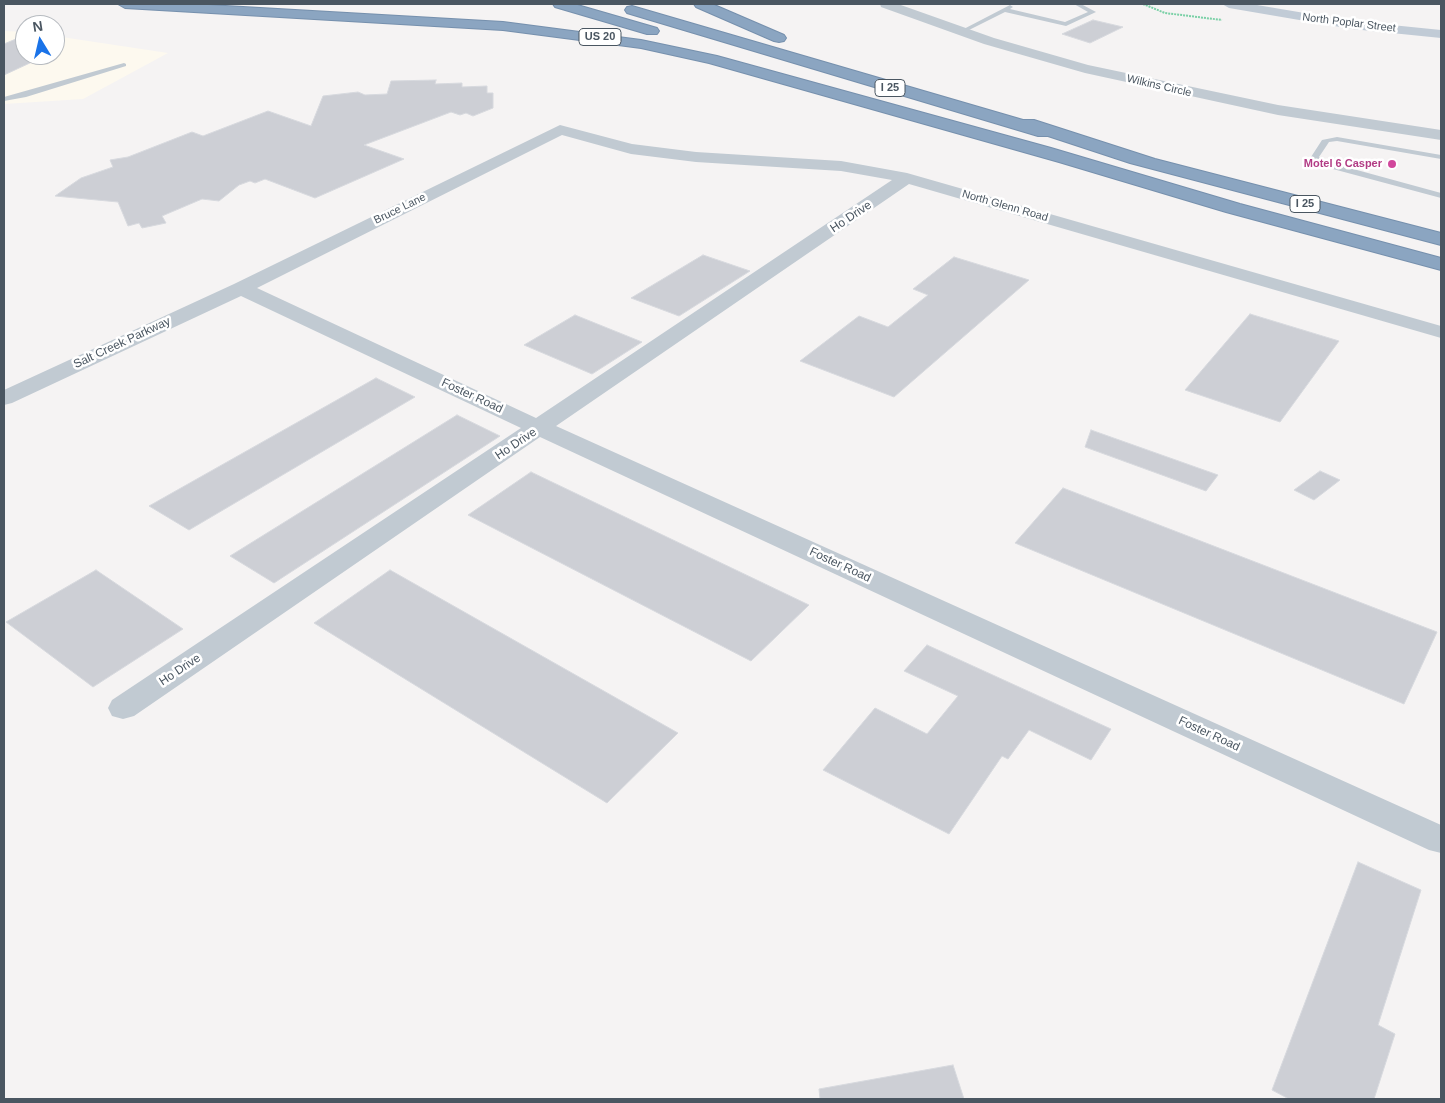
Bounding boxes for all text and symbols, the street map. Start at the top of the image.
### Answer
street label: North Poplar Street [1301,11,1397,35]
north arrow [15,15,65,65]
text: N [32,17,44,35]
road number: US 20 [579,28,621,46]
street label: Wilkins Circle [1125,72,1193,100]
road number: I 25 [875,80,905,96]
place label: Motel 6 Casper [1304,157,1382,171]
marker: Motel 6 Casper [1386,158,1398,170]
street label: North Glenn Road [961,187,1049,225]
street label: Bruce Lane [372,191,428,227]
road number: I 25 [1290,195,1320,212]
street label: Ho Drive [828,198,874,236]
street label: Salt Creek Parkway [71,314,173,372]
street label: Foster Road [439,376,505,416]
street label: Ho Drive [493,425,539,463]
street label: Foster Road [807,545,873,585]
street label: Ho Drive [157,651,203,689]
street label: Foster Road [1176,714,1242,754]

